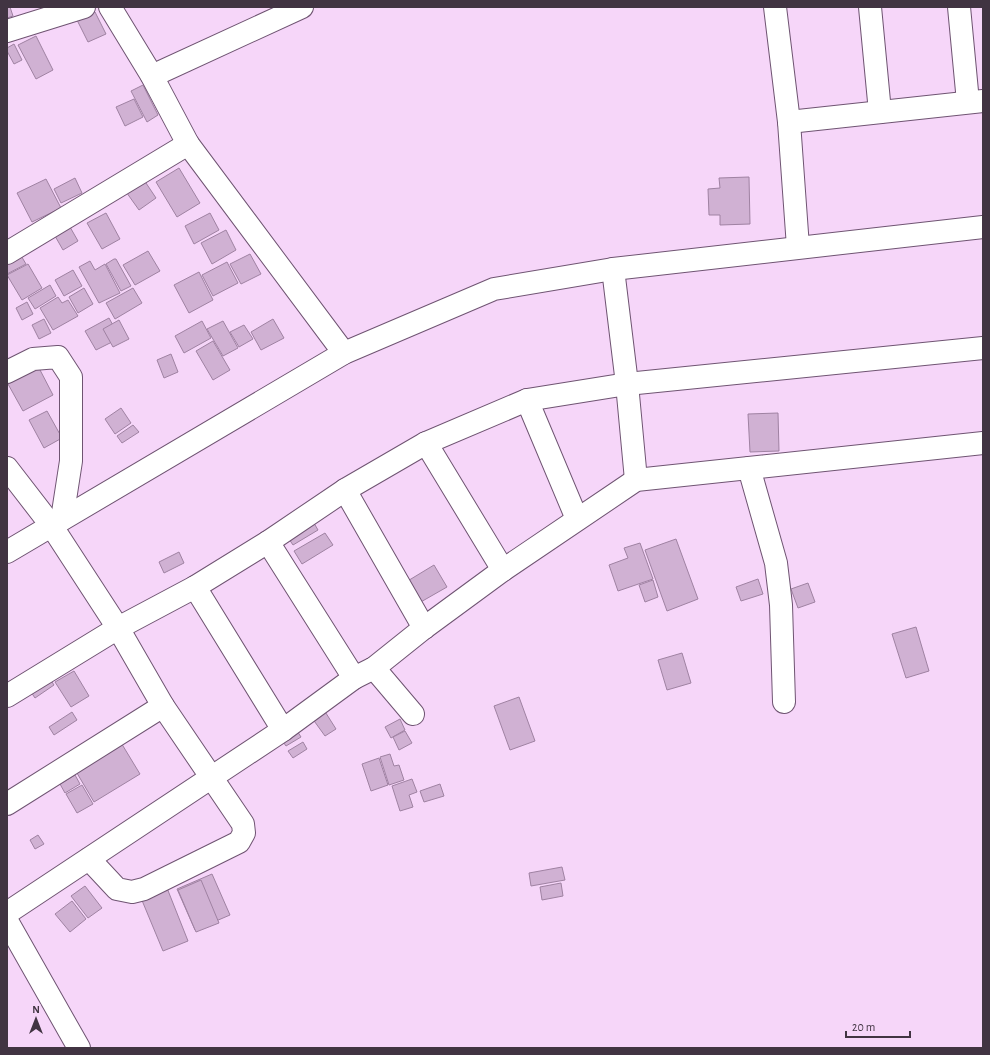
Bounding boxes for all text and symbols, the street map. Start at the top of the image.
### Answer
north arrow [16,999,56,1039]
text: N [32,1004,40,1015]
scale bar [846,1013,910,1039]
text: 20 m [852,1021,875,1033]

